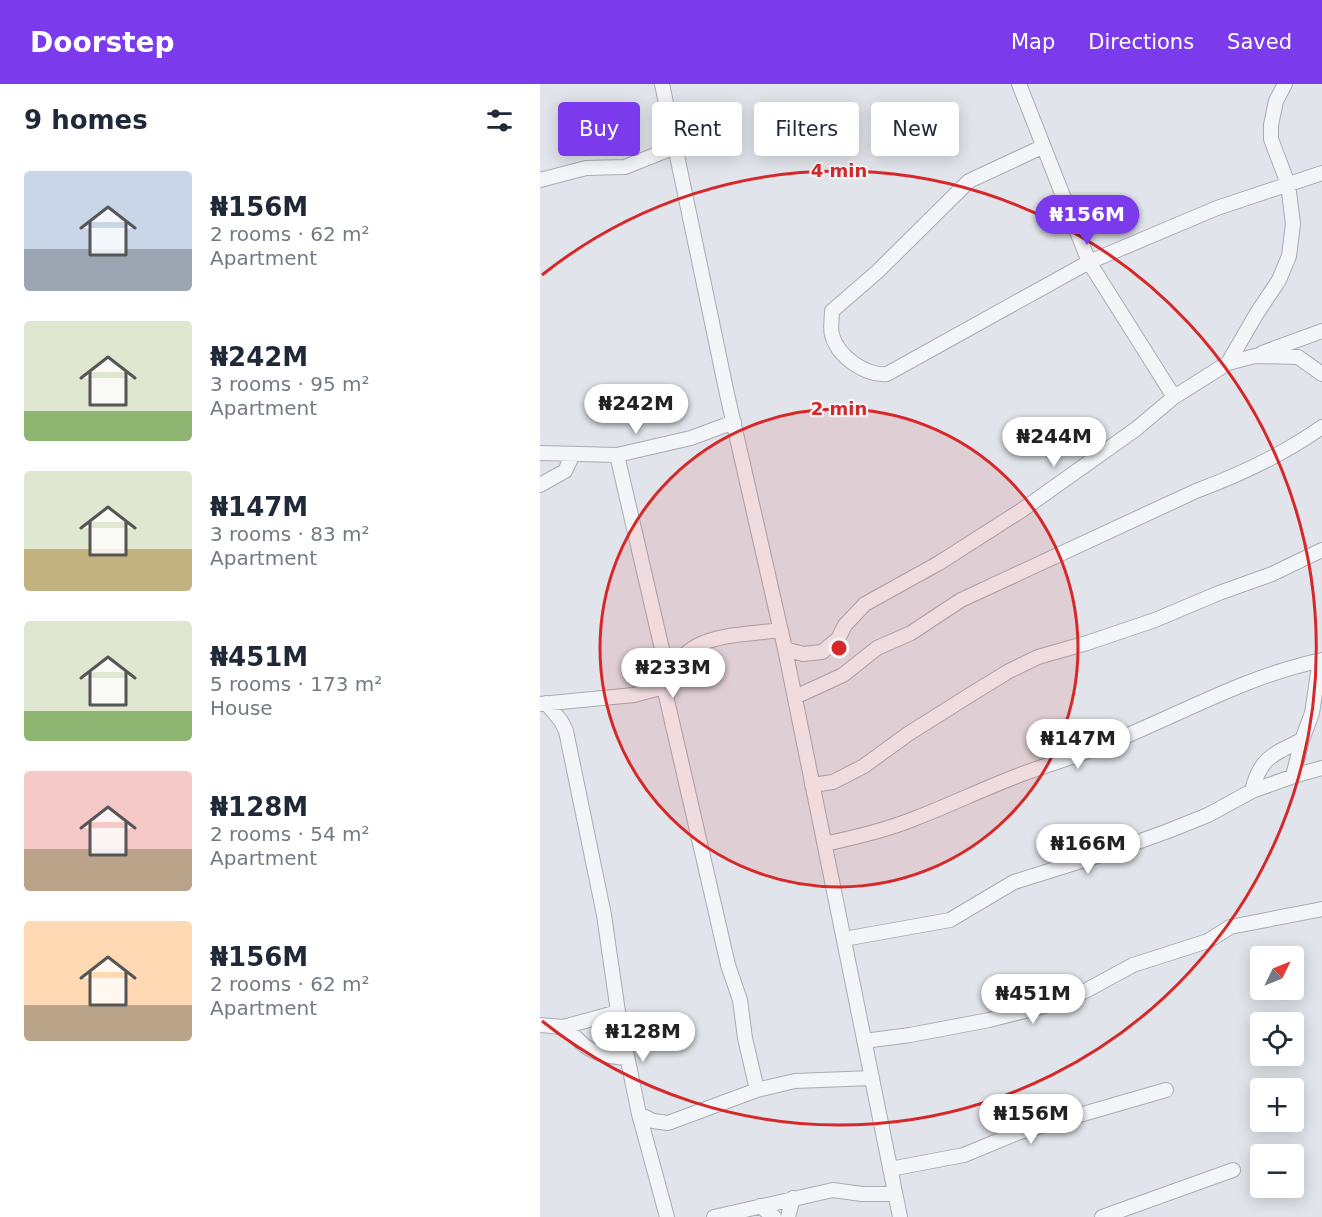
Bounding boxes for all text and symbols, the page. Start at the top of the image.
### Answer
text: Doorstep [30,26,175,59]
text: Map [1011,30,1055,54]
text: Directions [1088,30,1194,54]
text: Saved [1227,30,1292,54]
chip: Buy [558,102,640,156]
chip: Rent [652,102,742,156]
chip: Filters [754,102,859,156]
chip: New [871,102,959,156]
icon: filters [483,104,516,137]
text: 9 homes [24,105,148,135]
text: 4 min [811,160,867,181]
text: ₦156M [210,192,308,222]
icon: home [72,195,144,267]
pin: ₦156M [1045,195,1129,246]
text: ₦156M [1049,202,1125,226]
text: 2 rooms · 62 m² [210,222,370,246]
text: Apartment [210,246,317,270]
text: ₦242M [210,342,308,372]
icon: home [72,345,144,417]
text: 3 rooms · 95 m² [210,372,370,396]
pin: ₦242M [594,384,678,435]
text: ₦242M [598,391,674,415]
text: Apartment [210,396,317,420]
text: 2 min [811,398,867,419]
pin: ₦244M [1012,417,1096,468]
text: ₦244M [1016,424,1092,448]
text: ₦147M [210,492,308,522]
icon: home [72,495,144,567]
text: 3 rooms · 83 m² [210,522,370,546]
text: Apartment [210,546,317,570]
centre of rings [829,638,849,658]
text: ₦451M [210,642,308,672]
icon: home [72,645,144,717]
pin: ₦233M [631,648,715,699]
text: ₦233M [635,655,711,679]
text: 5 rooms · 173 m² [210,672,382,696]
text: House [210,696,273,720]
pin: ₦147M [1036,719,1120,770]
text: ₦147M [1040,726,1116,750]
text: ₦128M [210,792,308,822]
icon: home [72,795,144,867]
text: 2 rooms · 54 m² [210,822,370,846]
pin: ₦166M [1046,824,1130,875]
text: ₦166M [1050,831,1126,855]
text: Apartment [210,846,317,870]
text: ₦156M [210,942,308,972]
icon: home [72,945,144,1017]
north arrow [1250,946,1304,1000]
map controls [1250,946,1304,1198]
text: 2 rooms · 62 m² [210,972,370,996]
pin: ₦451M [991,974,1075,1025]
text: ₦451M [995,981,1071,1005]
text: Apartment [210,996,317,1020]
pin: ₦128M [601,1012,685,1063]
button: locate [1250,1012,1304,1066]
text: ₦128M [605,1019,681,1043]
button: + [1250,1078,1304,1132]
pin: ₦156M [989,1094,1073,1145]
text: ₦156M [993,1101,1069,1125]
button: − [1250,1144,1304,1198]

